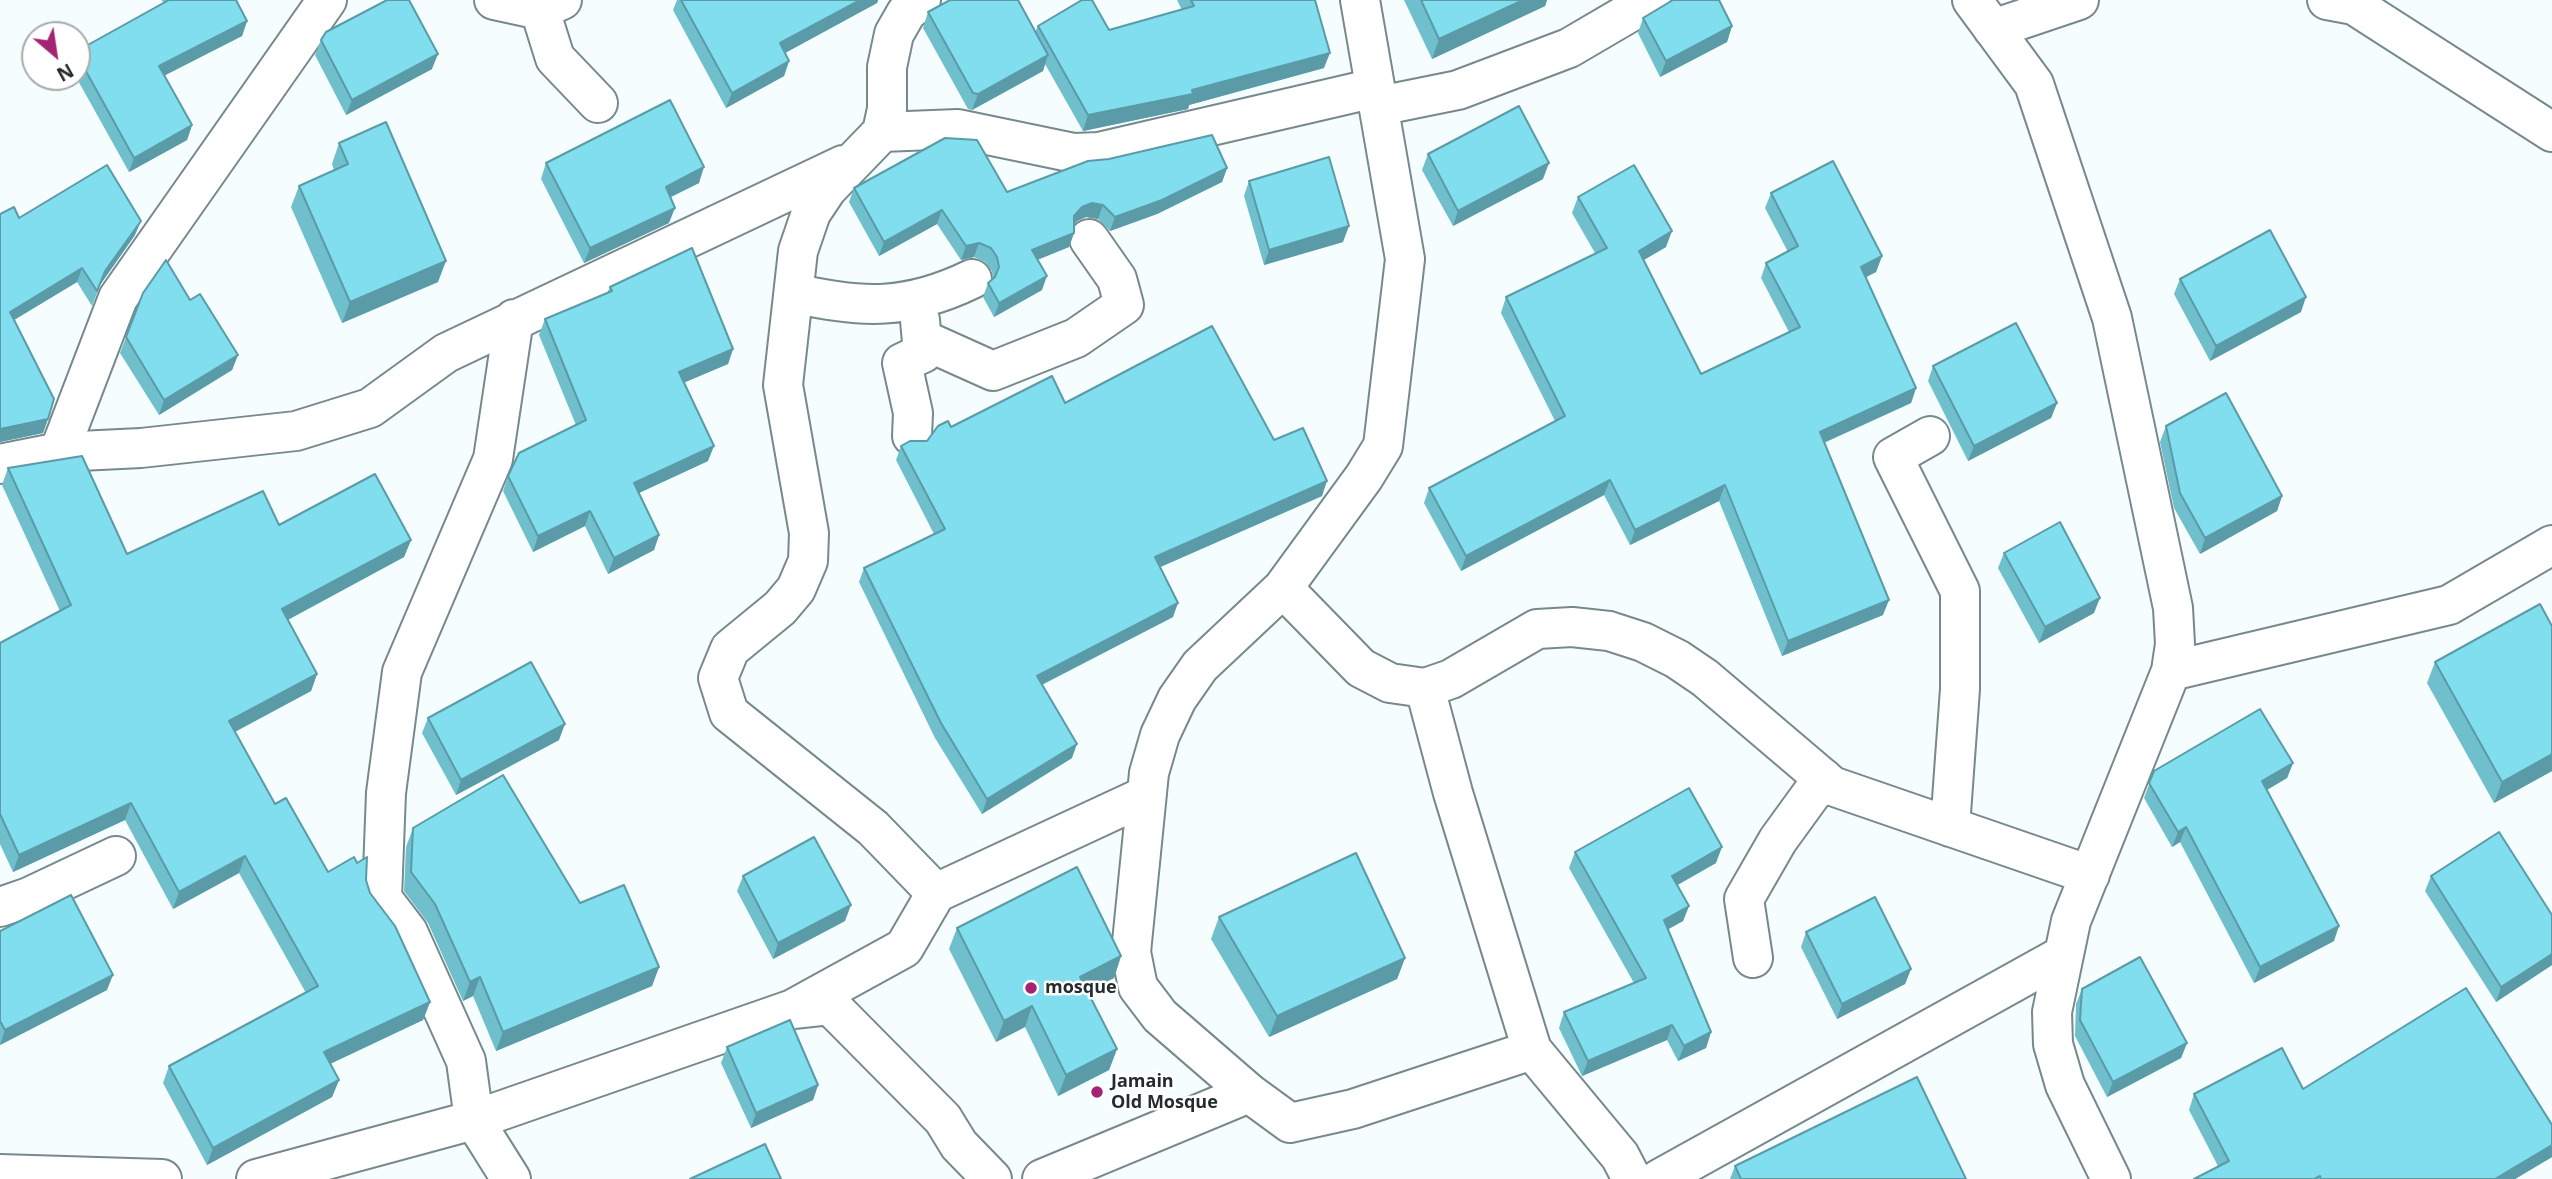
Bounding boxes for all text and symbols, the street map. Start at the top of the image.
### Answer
north arrow [21,21,91,91]
text: N [52,57,78,88]
place label: mosque [1045,977,1117,999]
marker: mosque [1023,980,1039,996]
place label: Jamain Old Mosque [1111,1071,1218,1114]
marker: Jamain Old Mosque [1089,1084,1105,1100]

